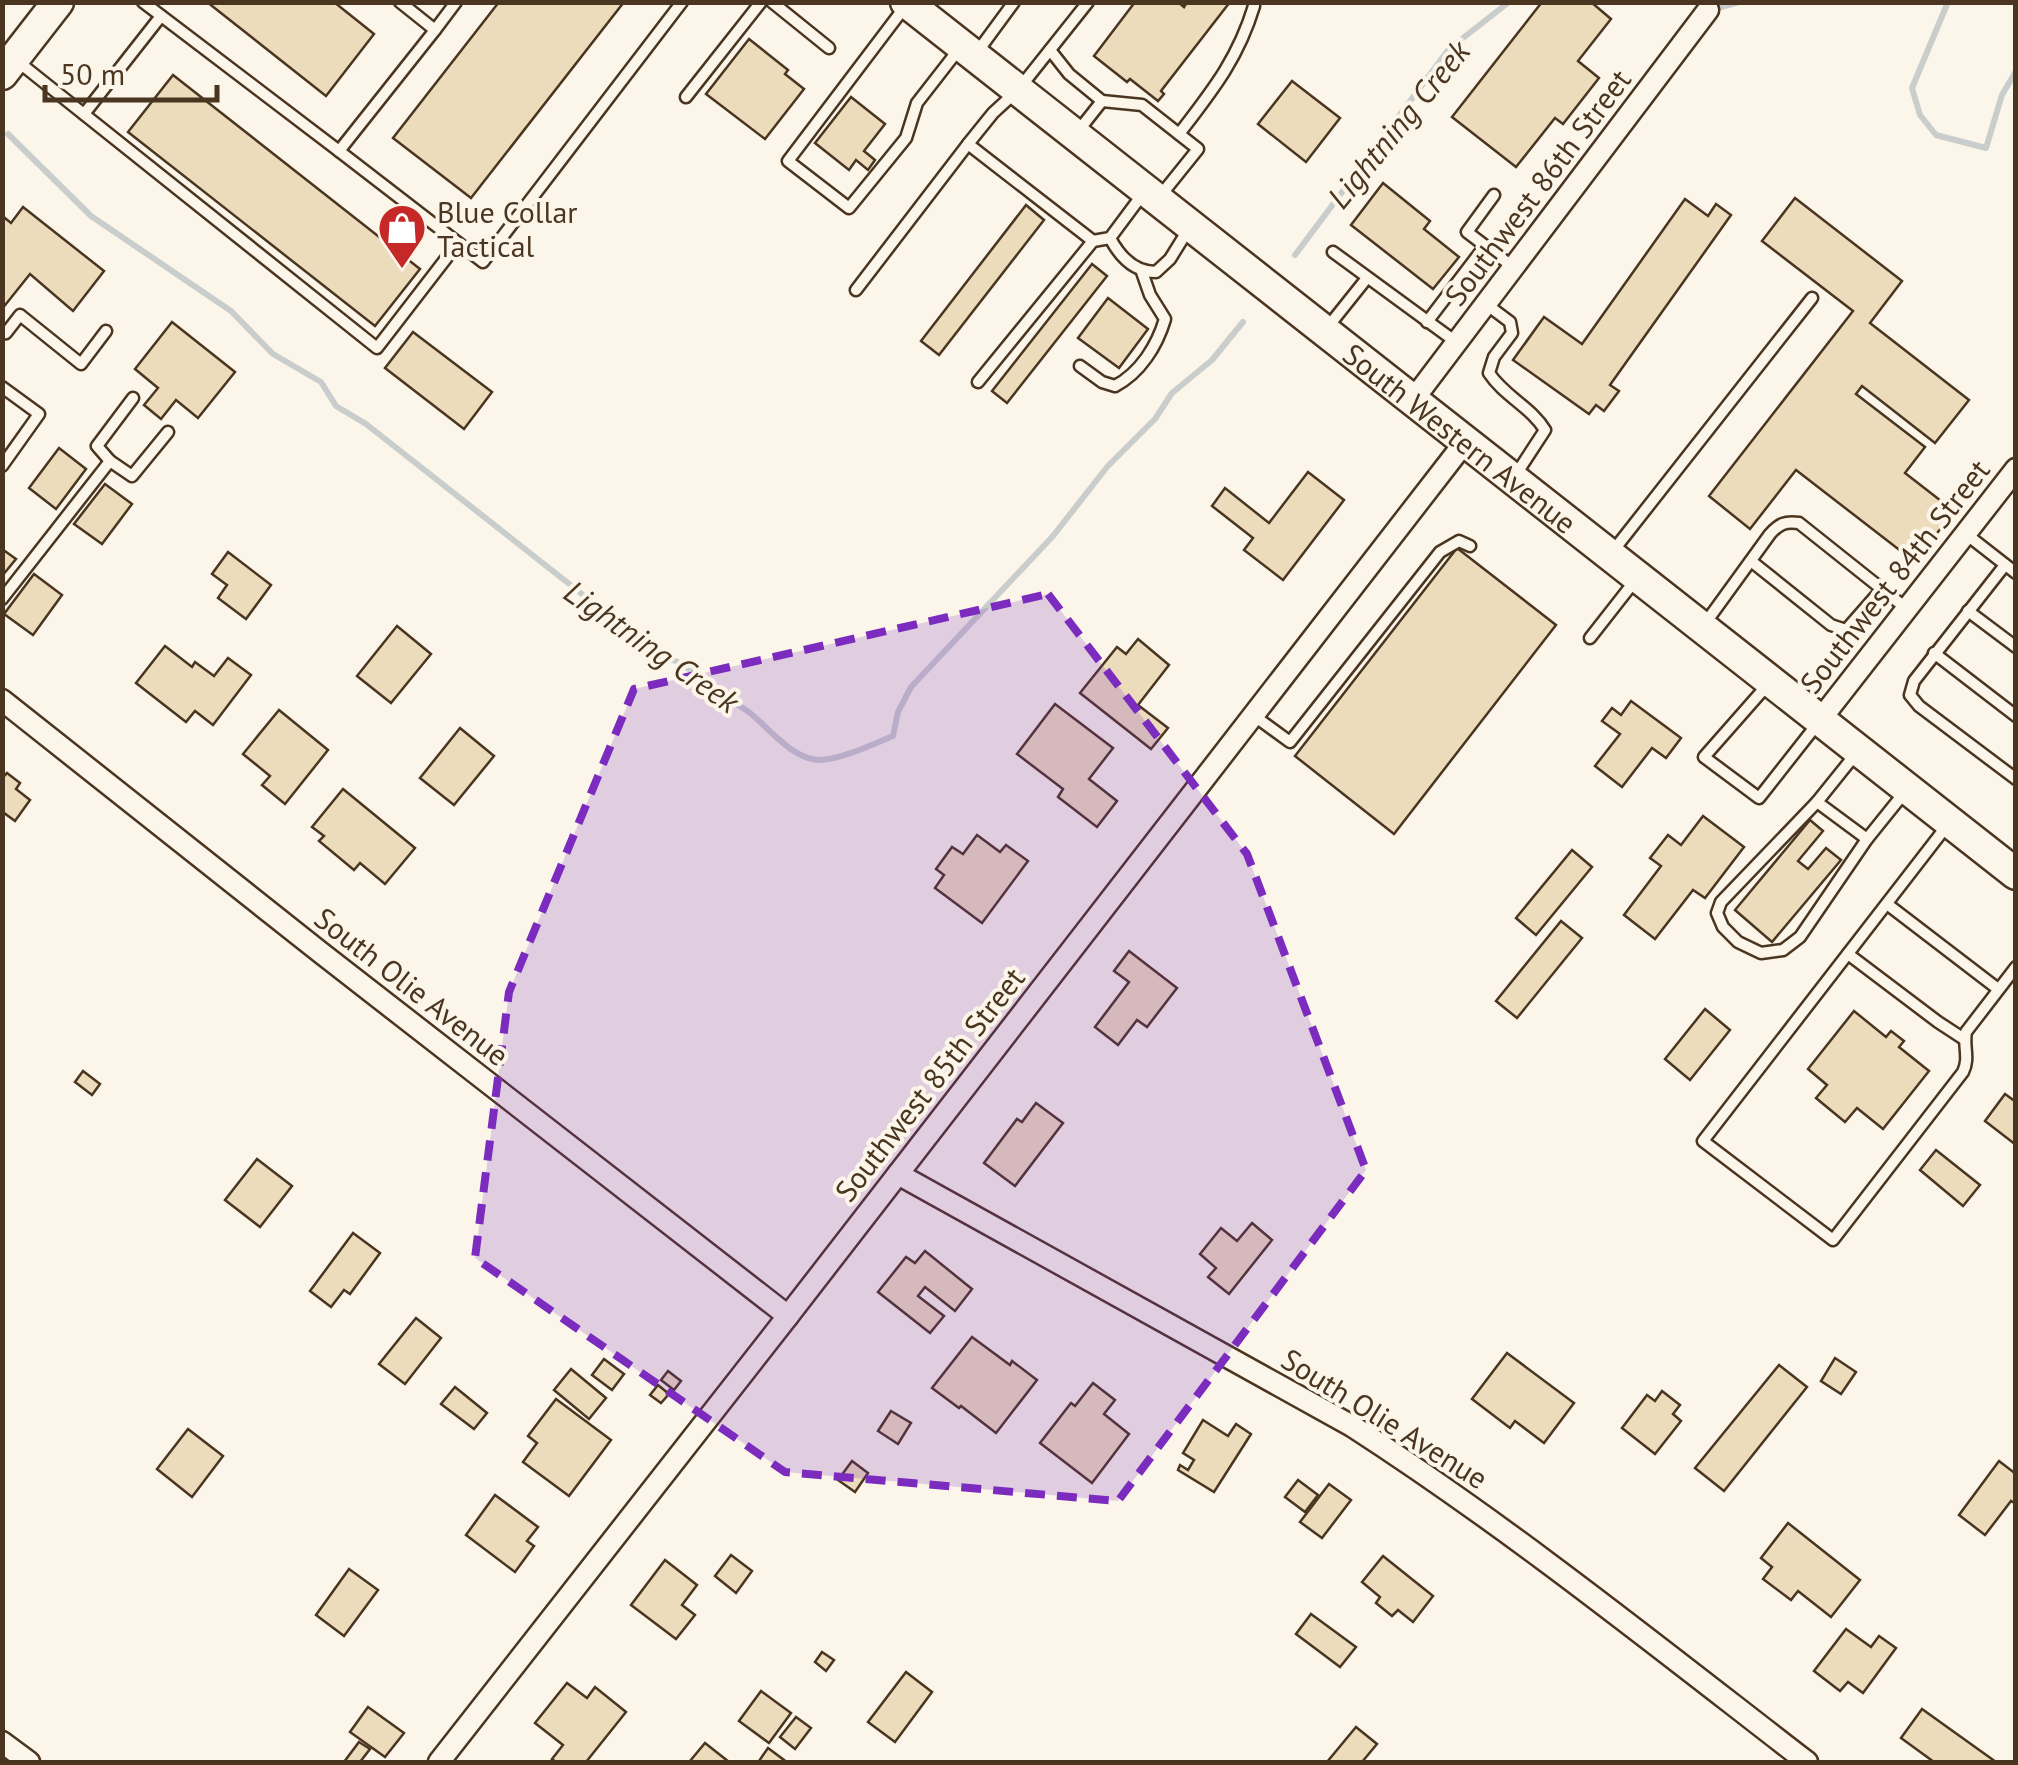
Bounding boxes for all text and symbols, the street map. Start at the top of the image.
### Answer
water label: Lightning Creek [1317,30,1480,217]
scale bar [45,40,218,102]
text: 50 m [60,54,125,93]
street label: Southwest 86th Street [1435,61,1639,313]
place label: Blue Collar Tactical [437,192,577,265]
shop icon: Blue Collar Tactical [376,202,428,270]
street label: South Western Avenue [1336,334,1585,541]
street label: Southwest 84th Street [1790,451,1998,701]
water label: Lightning Creek [556,570,749,723]
street label: South Olie Avenue [307,898,517,1074]
street label: Southwest 85th Street [825,959,1033,1209]
street label: South Olie Avenue [1275,1339,1495,1497]

